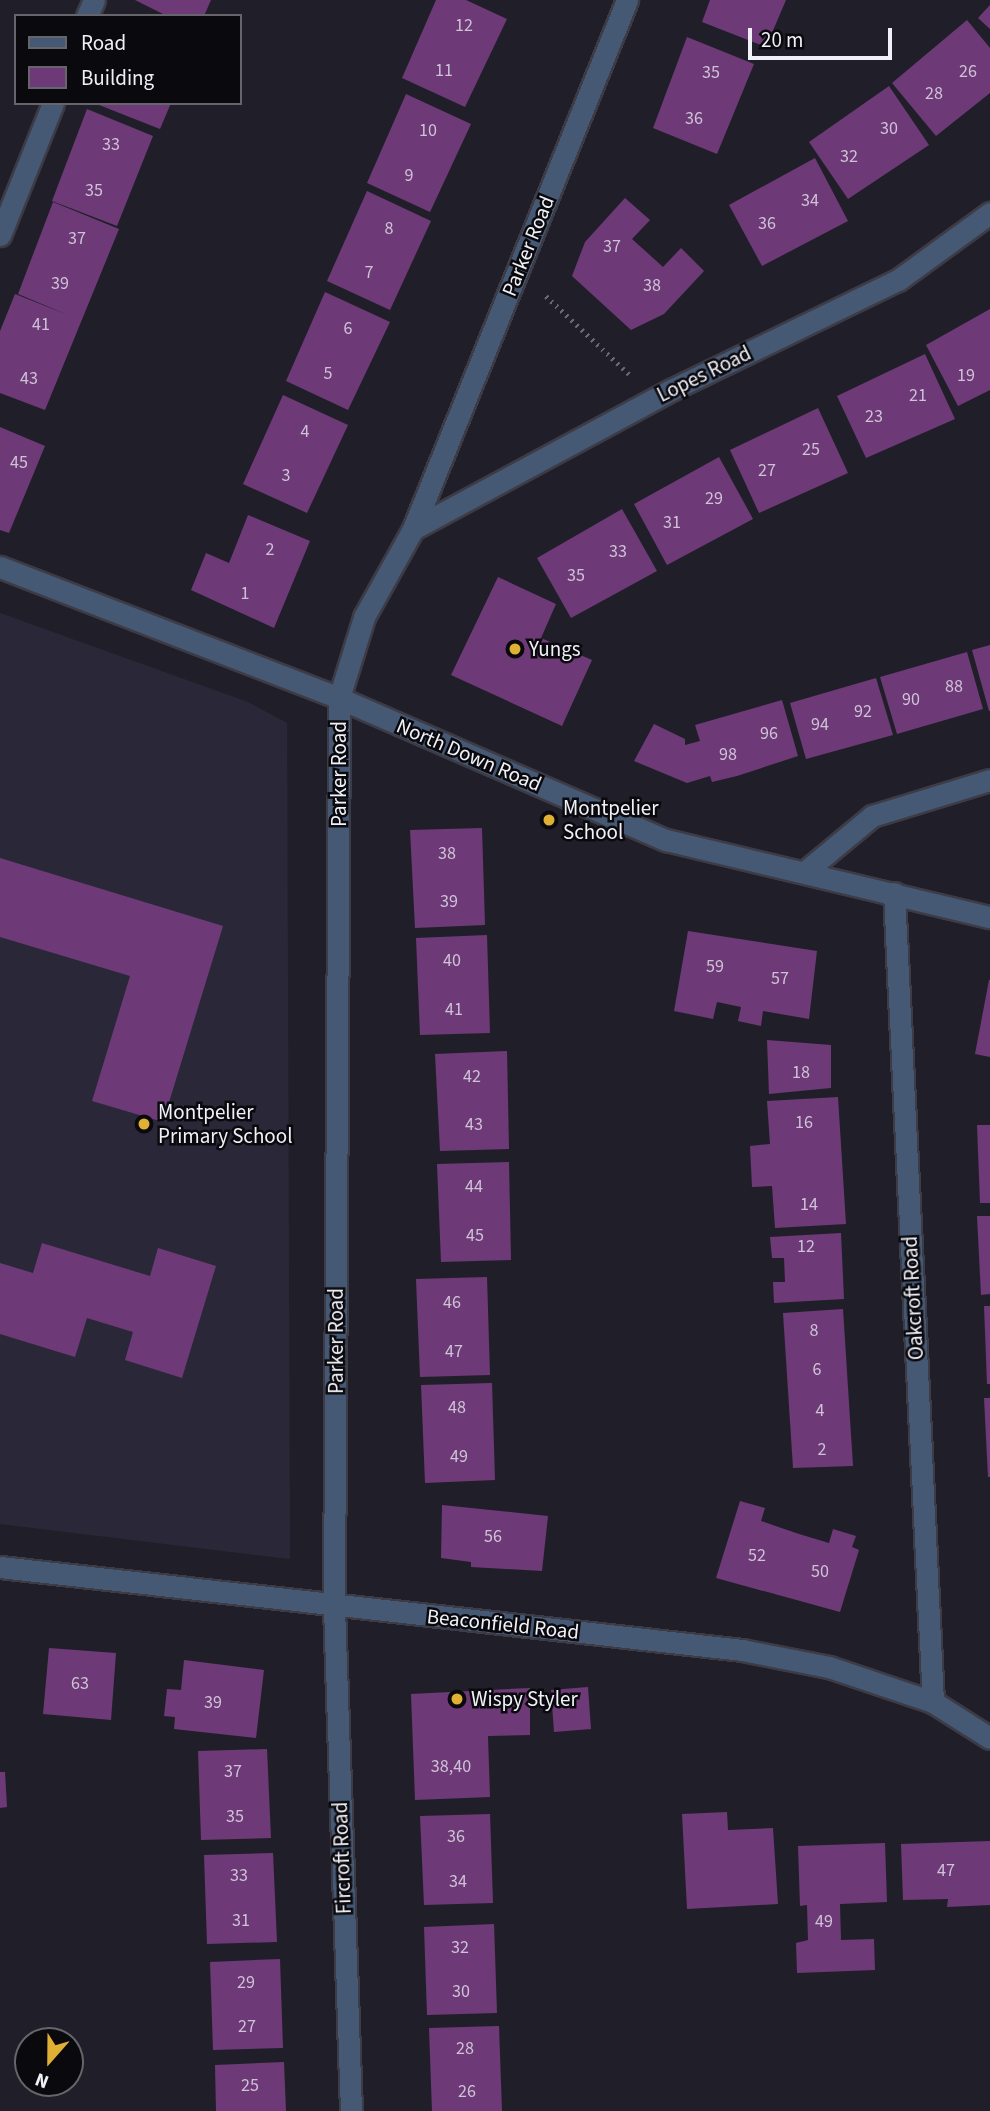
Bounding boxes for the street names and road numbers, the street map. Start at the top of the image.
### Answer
street label: Parker Road [496,192,560,300]
street label: Lopes Road [653,340,755,408]
street label: North Down Road [393,713,545,797]
street label: Parker Road [326,721,352,827]
street label: Oakcroft Road [897,1235,929,1361]
street label: Parker Road [323,1288,349,1394]
street label: Beaconfield Road [426,1603,580,1645]
street label: Fircroft Road [327,1801,357,1915]

